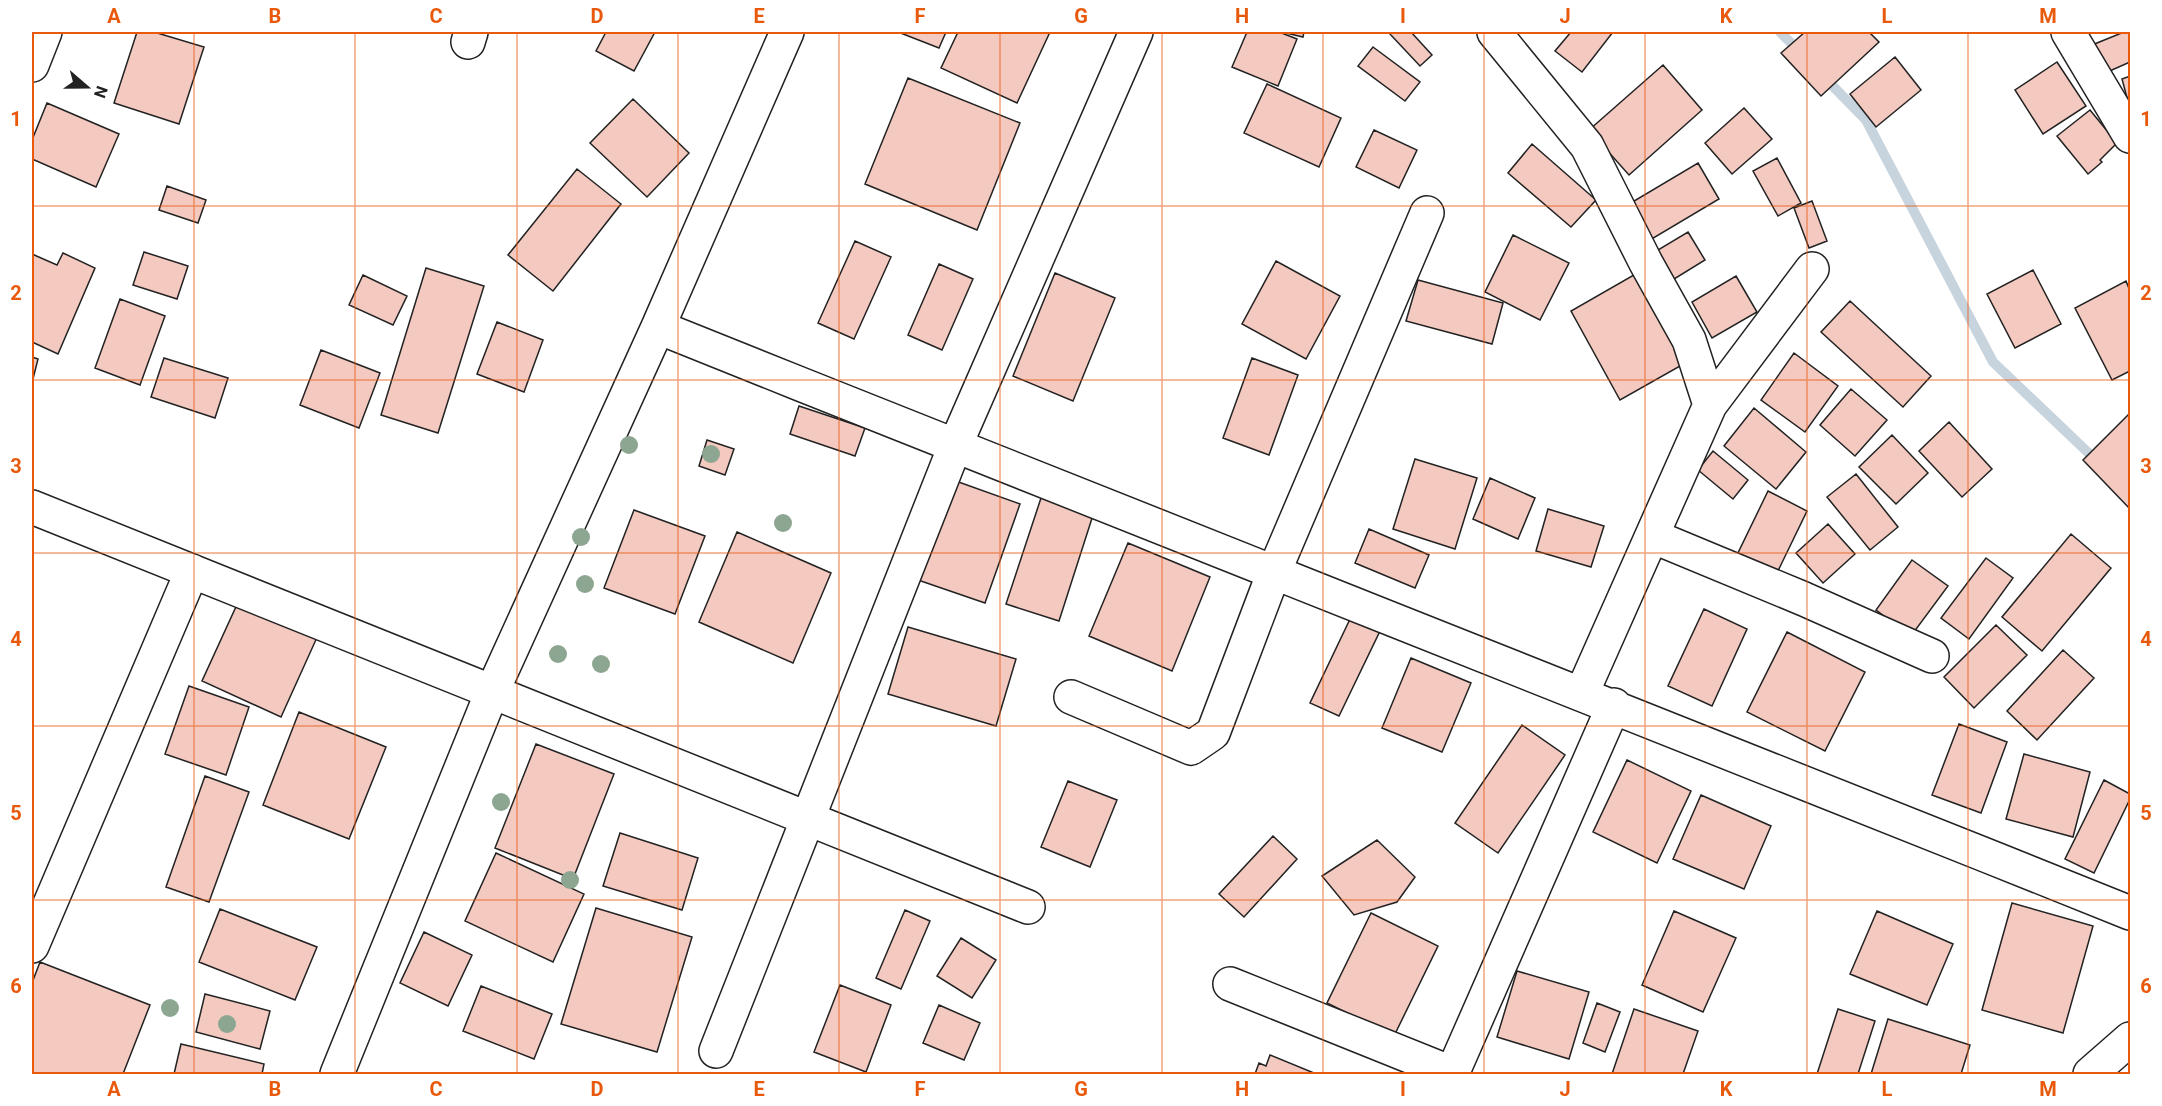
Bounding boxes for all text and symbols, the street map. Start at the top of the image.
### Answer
text: A [107,4,121,28]
text: B [269,4,281,28]
text: C [429,4,443,28]
text: D [591,4,604,28]
text: E [753,4,765,28]
text: F [915,4,926,28]
text: G [1074,4,1088,28]
text: H [1235,4,1249,28]
text: I [1400,4,1406,28]
text: J [1559,4,1571,28]
text: K [1720,4,1733,28]
text: L [1882,4,1893,28]
text: M [2039,4,2057,28]
north arrow [57,57,117,117]
text: N [90,83,111,101]
text: 1 [10,107,22,131]
text: 1 [2140,107,2152,131]
text: 2 [10,281,22,305]
text: 2 [2140,281,2152,305]
text: 3 [10,454,22,478]
text: 3 [2140,454,2152,478]
text: 4 [10,627,22,651]
text: 4 [2140,627,2152,651]
text: 5 [10,801,22,825]
text: 5 [2140,801,2152,825]
text: 6 [10,974,22,998]
text: 6 [2140,974,2152,998]
text: A [107,1077,121,1101]
text: B [269,1077,281,1101]
text: C [429,1077,443,1101]
text: D [591,1077,604,1101]
text: E [753,1077,765,1101]
text: F [915,1077,926,1101]
text: G [1074,1077,1088,1101]
text: H [1235,1077,1249,1101]
text: I [1400,1077,1406,1101]
text: J [1559,1077,1571,1101]
text: K [1720,1077,1733,1101]
text: L [1882,1077,1893,1101]
text: M [2039,1077,2057,1101]

